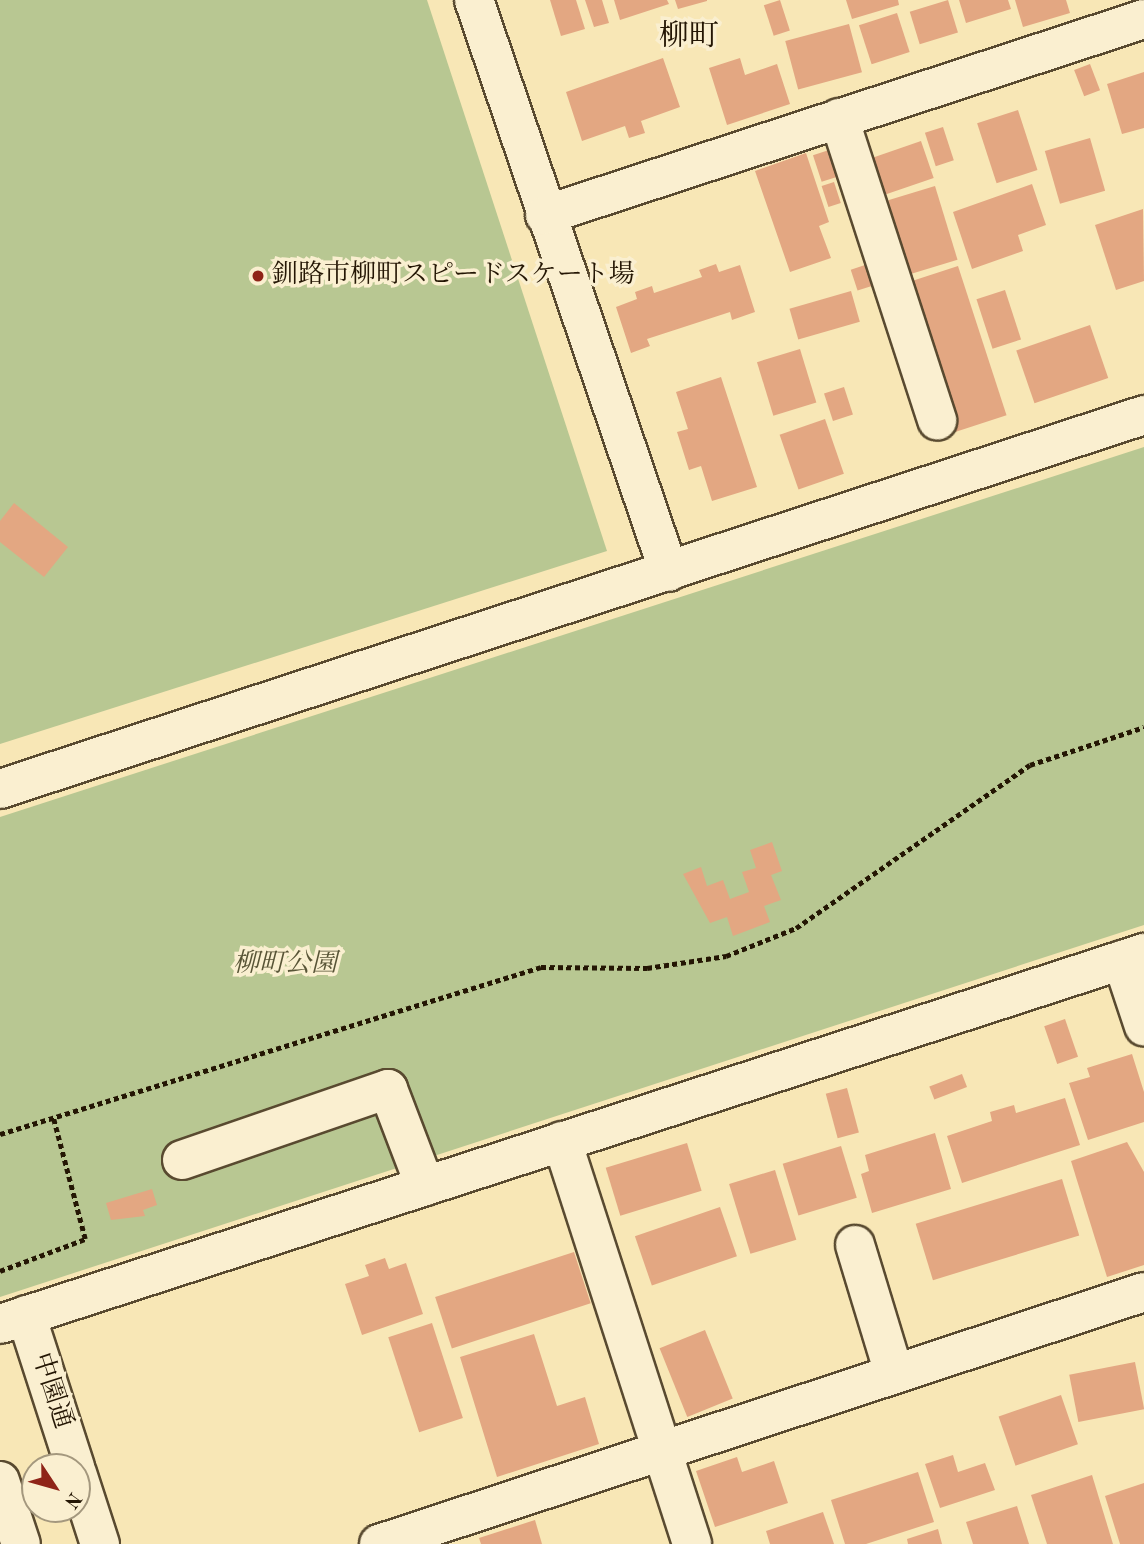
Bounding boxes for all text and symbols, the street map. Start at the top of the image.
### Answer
district label: 柳町 [659,19,719,55]
place label: 釧路市柳町スピードスケート場 [272,260,635,292]
marker: 釧路市柳町スピードスケート場 [250,268,266,284]
park label: 柳町公園 [233,949,337,981]
street label: 中園通 [24,1349,78,1433]
north arrow [21,1453,91,1523]
text: N [60,1488,84,1511]

